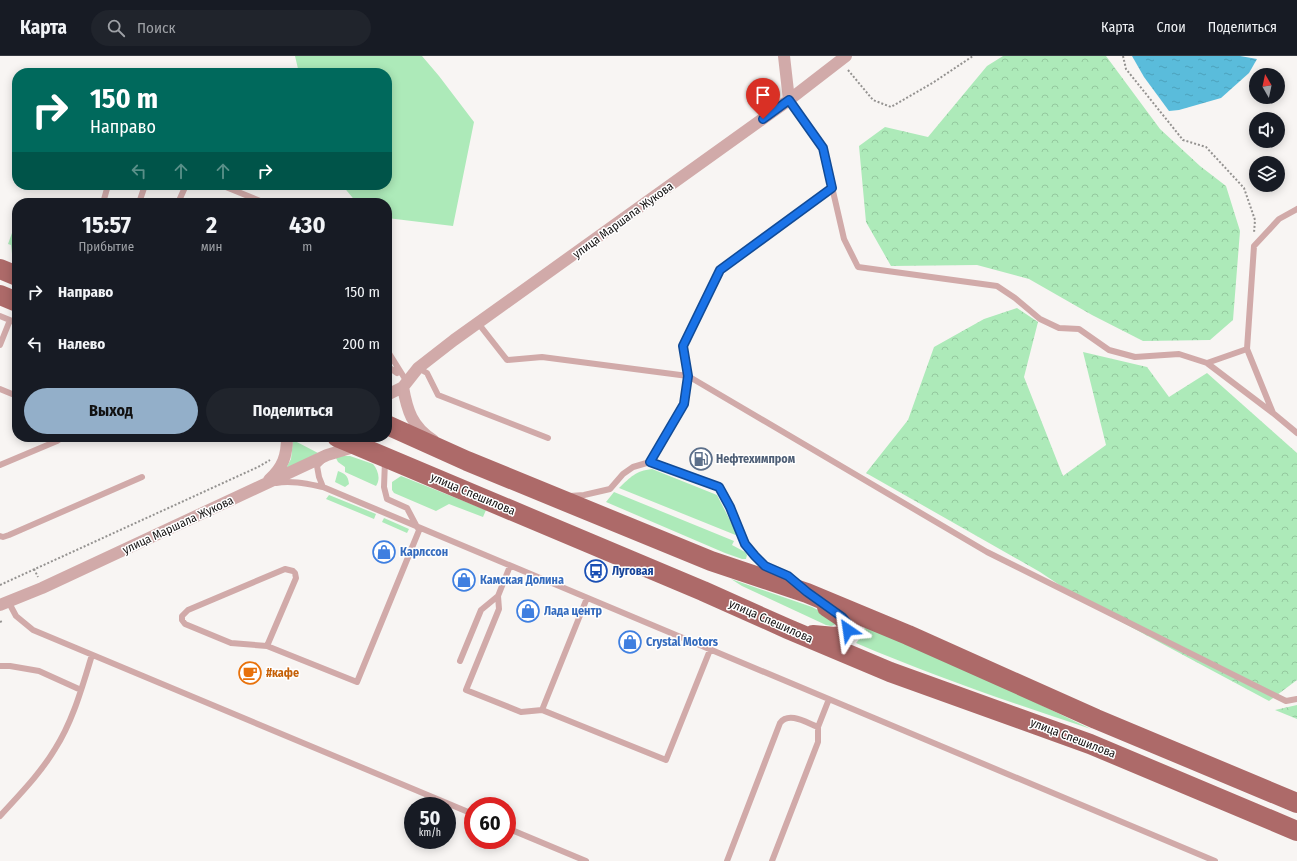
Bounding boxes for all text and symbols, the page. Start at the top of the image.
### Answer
search box [91,10,371,46]
text: Карта [20,16,67,39]
icon: search [105,17,127,39]
text: Поиск [137,19,175,37]
text: Карта [1101,19,1135,36]
text: Слои [1157,19,1186,36]
text: Поделиться [1208,19,1277,36]
north arrow [1249,68,1285,104]
map controls [1249,68,1285,192]
pin [746,78,780,119]
text: 150 m [90,82,158,115]
icon: right [24,84,76,136]
icon: arrive [752,84,774,106]
button: sound [1249,112,1285,148]
text: Направо [90,116,156,138]
button: layers [1249,156,1285,192]
icon: left [128,160,150,182]
icon: ahead [170,160,192,182]
icon: ahead [212,160,234,182]
icon: right [254,160,276,182]
street label: улица Маршала Жукова [570,179,676,261]
text: 15:57 [82,211,131,239]
text: 2 [206,211,217,239]
text: 430 [289,211,326,239]
text: Прибытие [78,239,134,254]
text: мин [201,239,223,254]
text: m [302,239,312,254]
icon: right [24,281,46,303]
text: Направо [58,283,113,301]
text: 150 m [344,283,380,301]
icon: left [24,333,46,355]
text: Налево [58,335,105,353]
text: 200 m [343,335,380,353]
button: Выход [24,388,198,434]
button: Поделиться [206,388,380,434]
fuel station icon: Нефтехимпром [688,446,714,472]
place label: Нефтехимпром [716,452,796,466]
street label: улица Спешилова [429,470,517,518]
street label: улица Маршала Жукова [120,493,236,557]
shop icon: Карлссон [371,539,397,565]
place label: Карлссон [400,545,448,559]
bus stop icon: Луговая [583,558,609,584]
place label: Луговая [612,564,654,578]
shop icon: Камская Долина [451,567,477,593]
place label: Камская Долина [480,573,564,587]
street label: улица Спешилова [727,596,815,646]
shop icon: Лада центр [515,598,541,624]
place label: Лада центр [544,604,603,618]
position arrow [827,609,869,651]
shop icon: Crystal Motors [617,629,643,655]
place label: Crystal Motors [646,635,719,649]
cafe icon: #кафе [237,660,263,686]
place label: #кафе [266,666,299,680]
street label: улица Спешилова [1028,715,1118,761]
speed limit sign: 60 [464,797,516,849]
text: 50 [420,806,440,830]
text: km/h [419,827,441,839]

